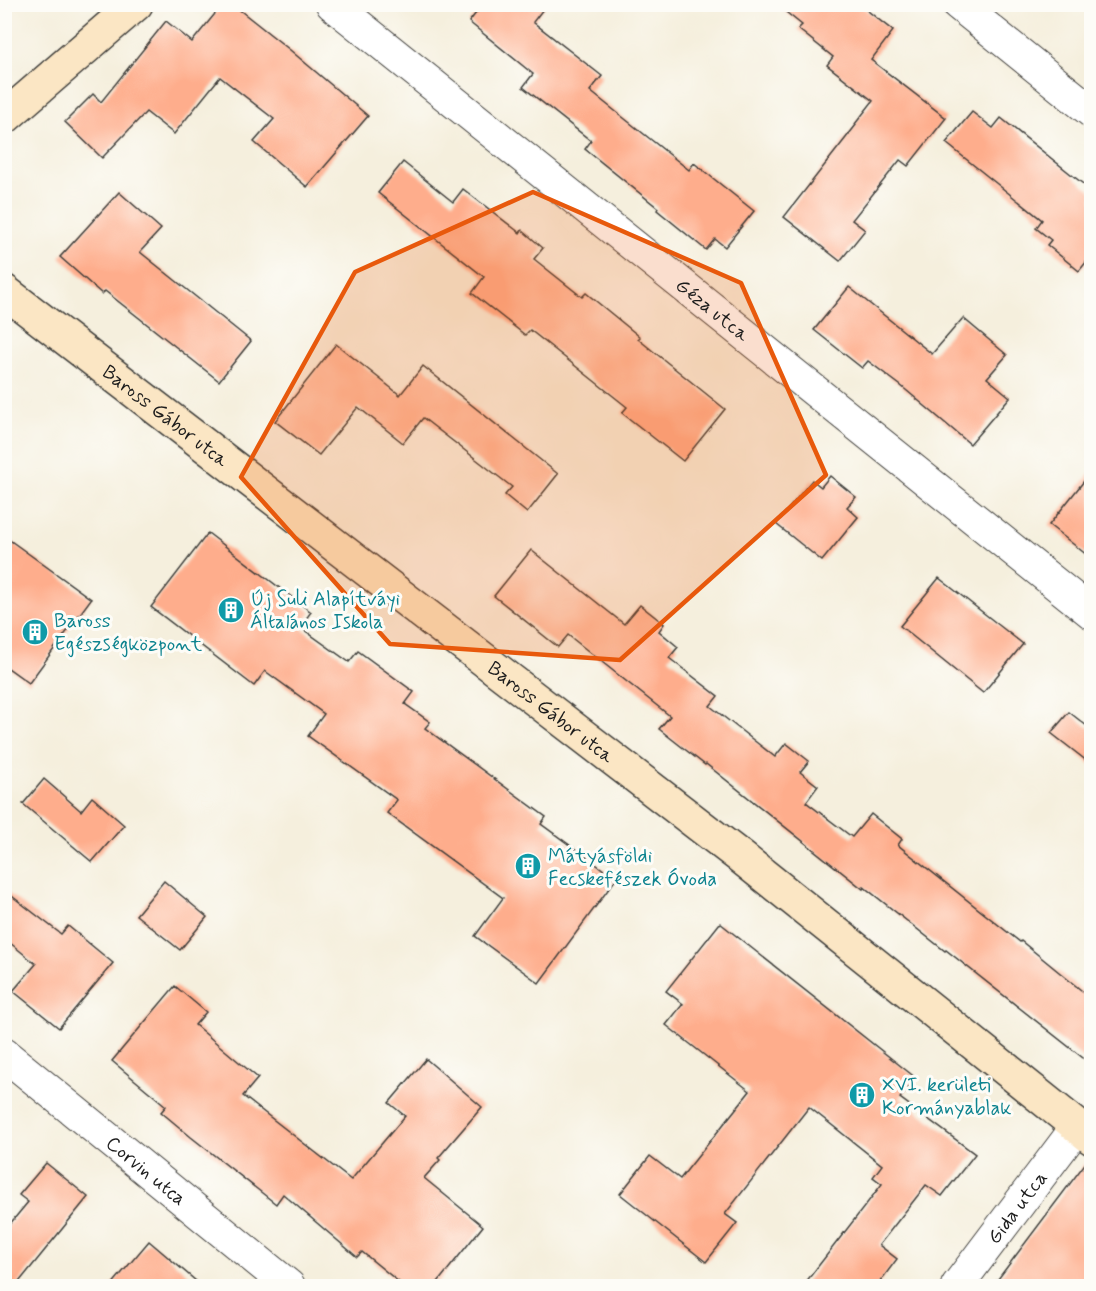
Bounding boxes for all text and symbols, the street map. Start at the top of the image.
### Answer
street label: Géza utca [669,272,755,349]
street label: Baross Gábor utca [96,359,234,474]
place label: Új Suli Alapítváyi Általános Iskola [250,586,400,636]
building icon: Új Suli Alapítváyi Általános Iskola [216,595,246,625]
place label: Baross Egészségközpont [54,608,202,658]
building icon: Baross Egészségközpont [20,617,50,647]
street label: Baross Gábor utca [481,655,620,770]
place label: Mátyásföldi Fecskefészek Óvoda [548,843,717,893]
building icon: Mátyásföldi Fecskefészek Óvoda [513,851,543,881]
place label: XVI. kerületi Kormányablak [882,1072,1011,1122]
building icon: XVI. kerületi Kormányablak [847,1080,877,1110]
street label: Corvin utca [100,1130,192,1212]
street label: Gida utca [981,1166,1054,1250]

